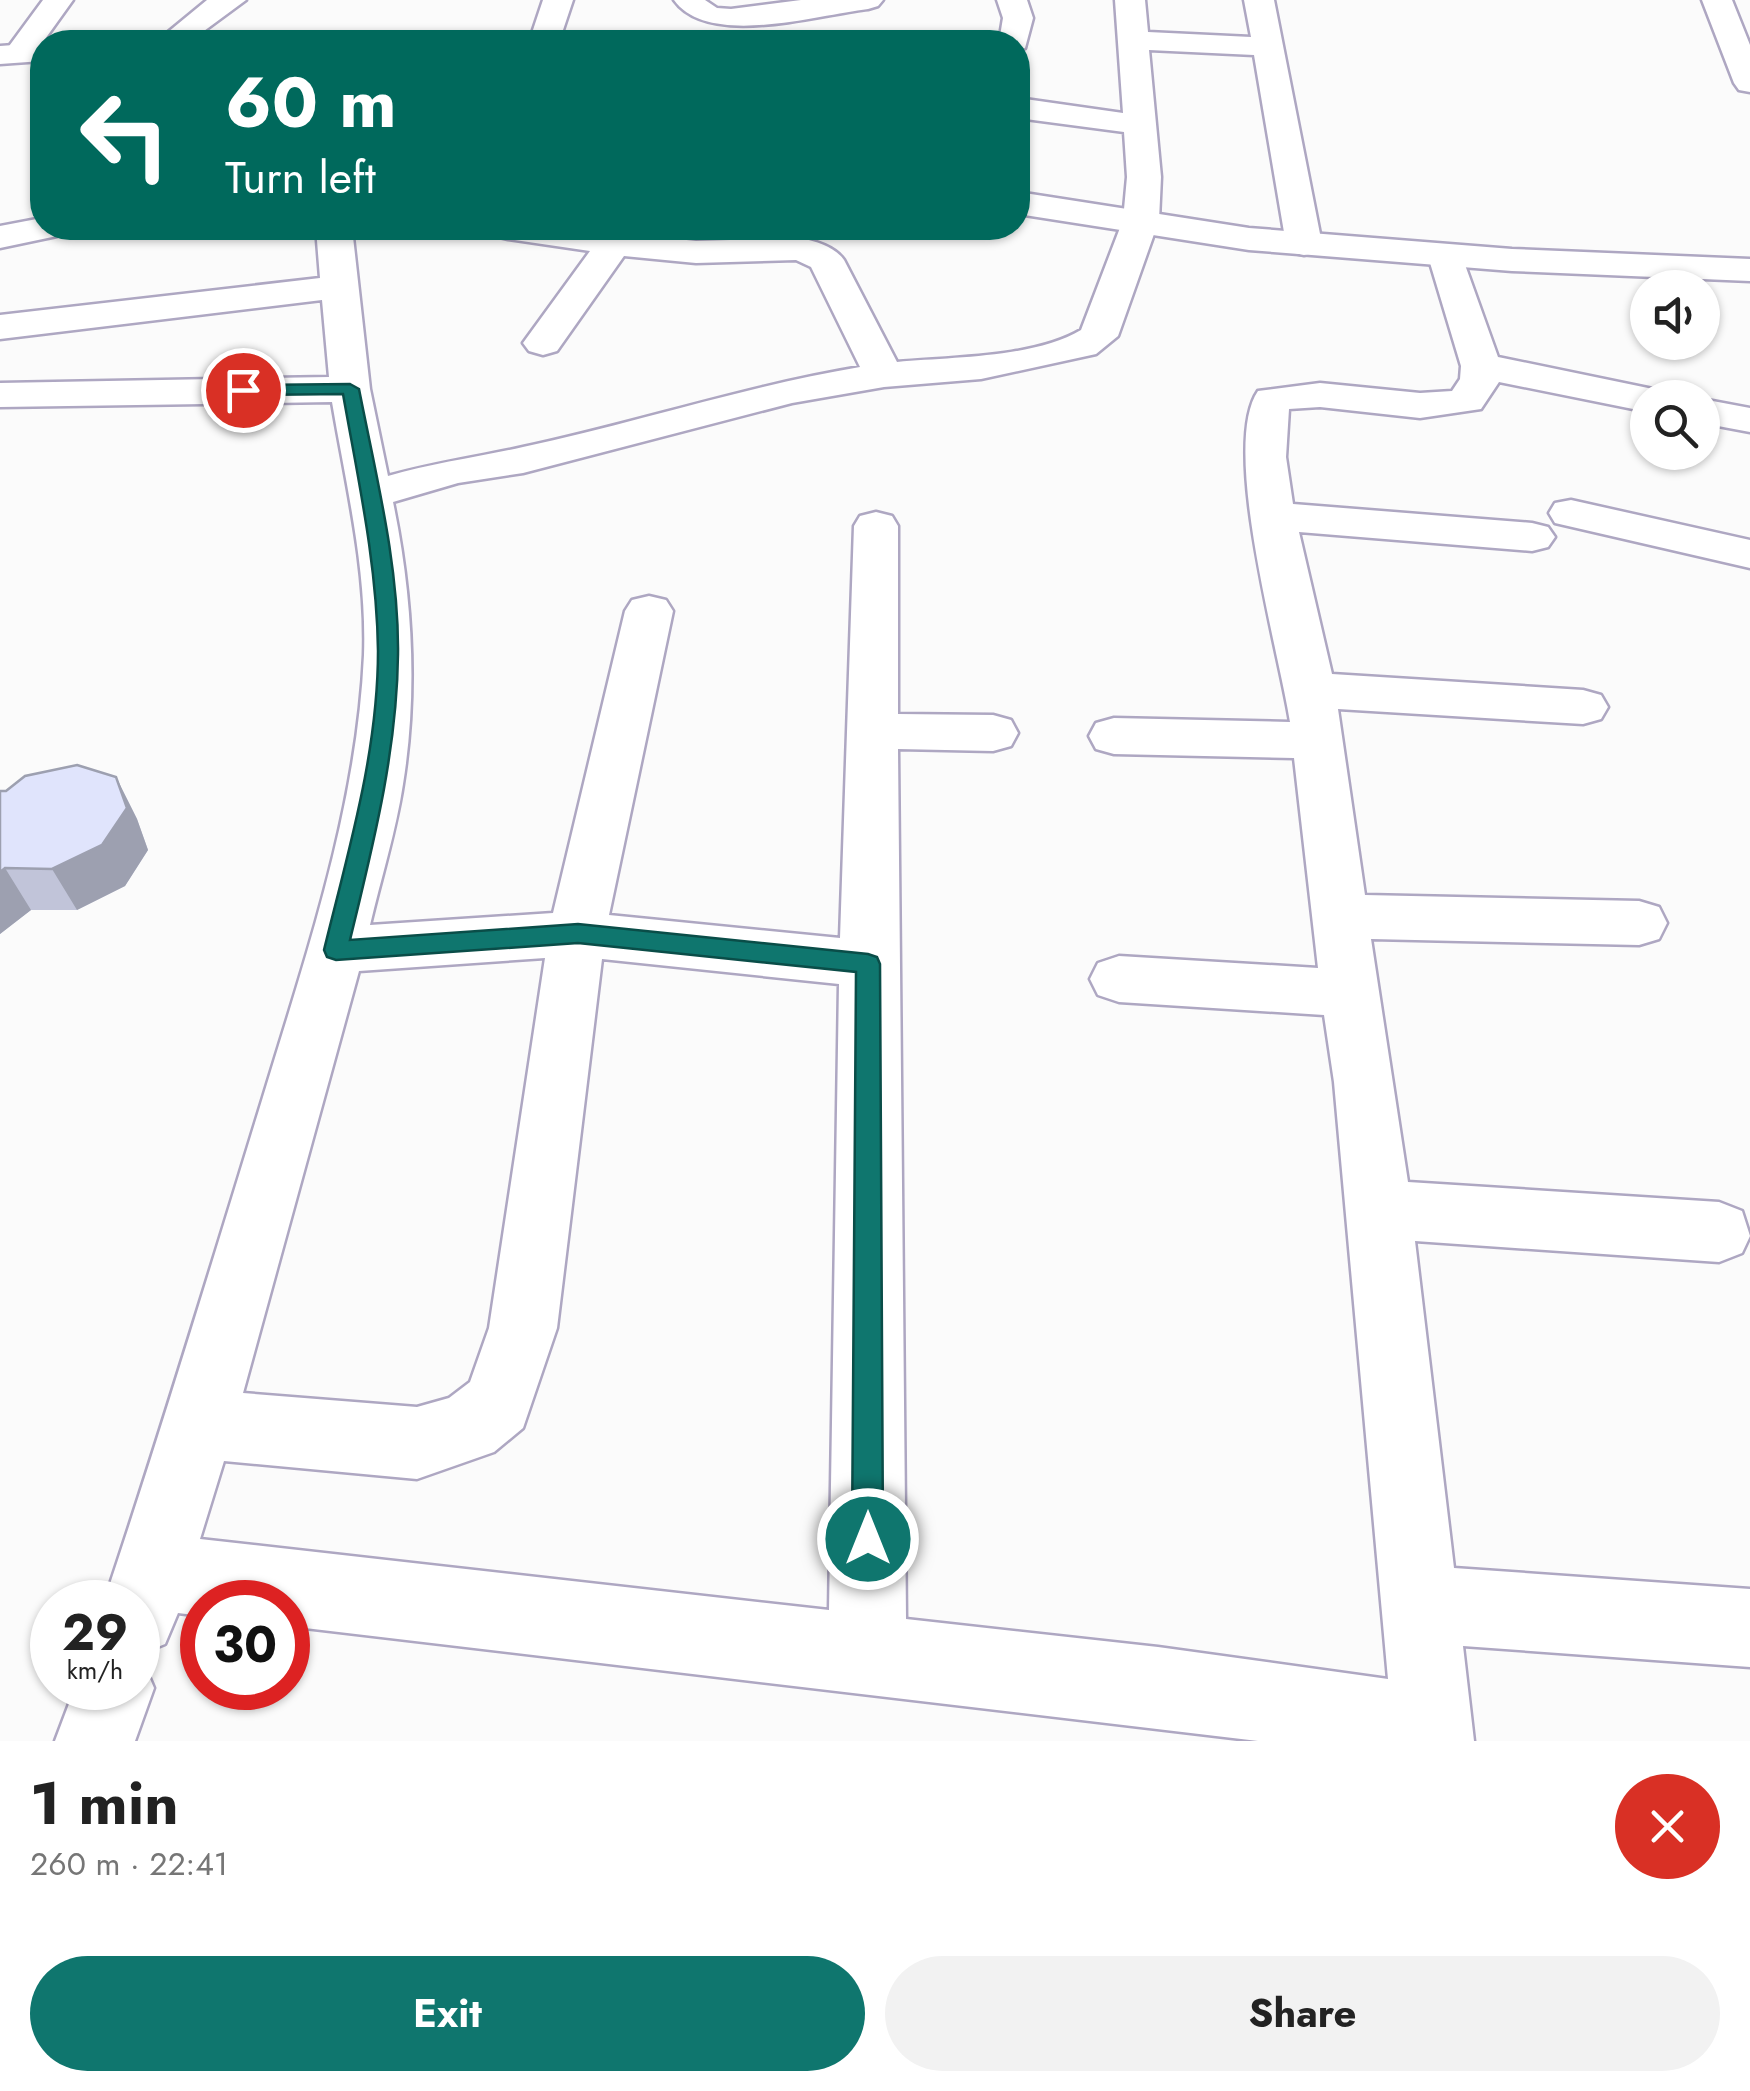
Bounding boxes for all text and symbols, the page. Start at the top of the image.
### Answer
text: 60 m [225,52,397,153]
icon: left [60,70,190,200]
text: Turn left [225,145,376,210]
map controls [1630,270,1720,470]
button: sound [1630,270,1720,360]
pin [201,348,286,433]
icon: arrive [216,363,271,418]
button: search [1630,380,1720,470]
position arrow [816,1487,920,1591]
speed limit sign: 30 [180,1580,310,1710]
text: 29 [62,1596,128,1669]
text: km/h [67,1652,123,1688]
text: 1 min [30,1760,179,1847]
button: close [1615,1774,1720,1879]
text: 260 m · 22:41 [30,1841,228,1887]
button: Exit [30,1956,865,2071]
button: Share [885,1956,1720,2071]

